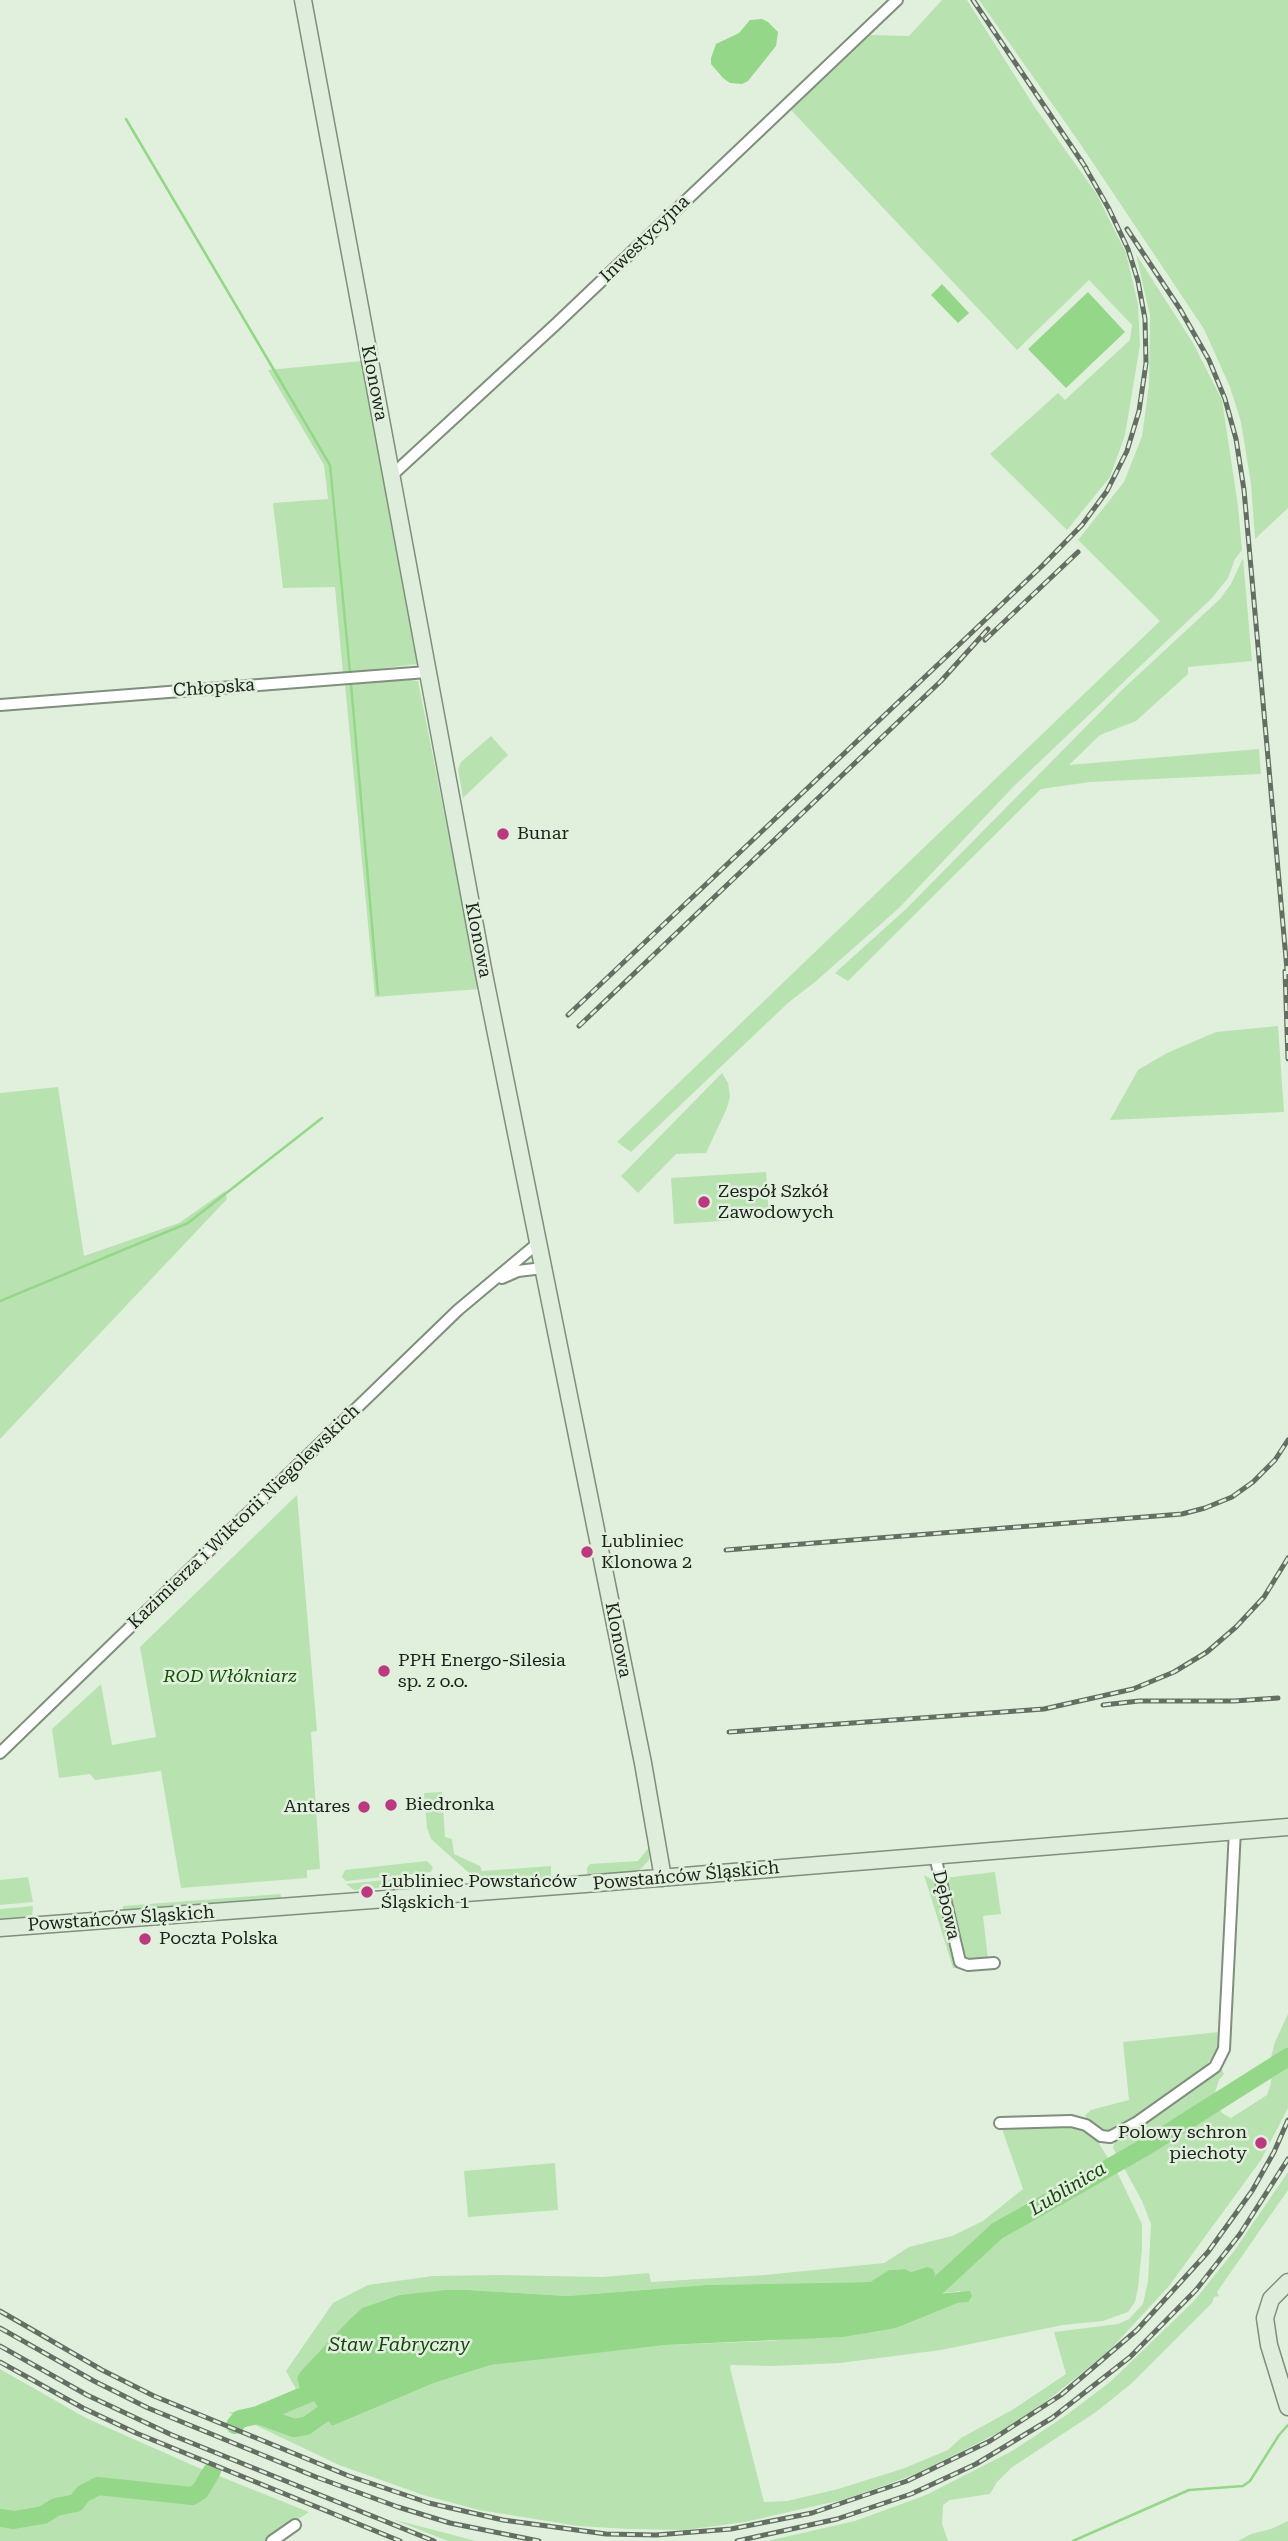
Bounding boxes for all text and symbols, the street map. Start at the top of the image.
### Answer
street label: Inwestycyjna [596,191,694,287]
street label: Klonowa [356,343,392,423]
street label: Chłopska [172,674,256,702]
place label: Bunar [517,823,569,845]
marker: Bunar [495,826,511,842]
street label: Klonowa [460,900,496,980]
place label: Zespół Szkół Zawodowych [718,1181,834,1224]
marker: Zespół Szkół Zawodowych [696,1194,712,1210]
street label: Kazimierza i Wiktorii Niegolewskich [124,1400,364,1634]
place label: Lubliniec Klonowa 2 [601,1531,692,1574]
marker: Lubliniec Klonowa 2 [579,1544,595,1560]
street label: Klonowa [600,1600,636,1680]
place label: PPH Energo-Silesia sp. z o.o. [398,1650,566,1692]
marker: PPH Energo-Silesia sp. z o.o. [376,1663,392,1679]
park label: ROD Włókniarz [163,1666,297,1688]
place label: Biedronka [405,1794,494,1816]
place label: Antares [284,1796,350,1818]
marker: Biedronka [383,1797,399,1813]
marker: Antares [356,1799,372,1815]
street label: Powstańców Śląskich [592,1857,780,1895]
street label: Dębowa [928,1868,964,1942]
place label: Lubliniec Powstańców Śląskich 1 [381,1871,577,1913]
marker: Lubliniec Powstańców Śląskich 1 [359,1884,375,1900]
street label: Powstańców Śląskich [27,1902,215,1936]
place label: Poczta Polska [159,1928,278,1950]
marker: Poczta Polska [137,1931,153,1947]
place label: Polowy schron piechoty [1118,2122,1247,2164]
marker: Polowy schron piechoty [1253,2135,1269,2151]
water label: Lublinica [1026,2157,1110,2221]
water label: Staw Fabryczny [328,2334,470,2356]

